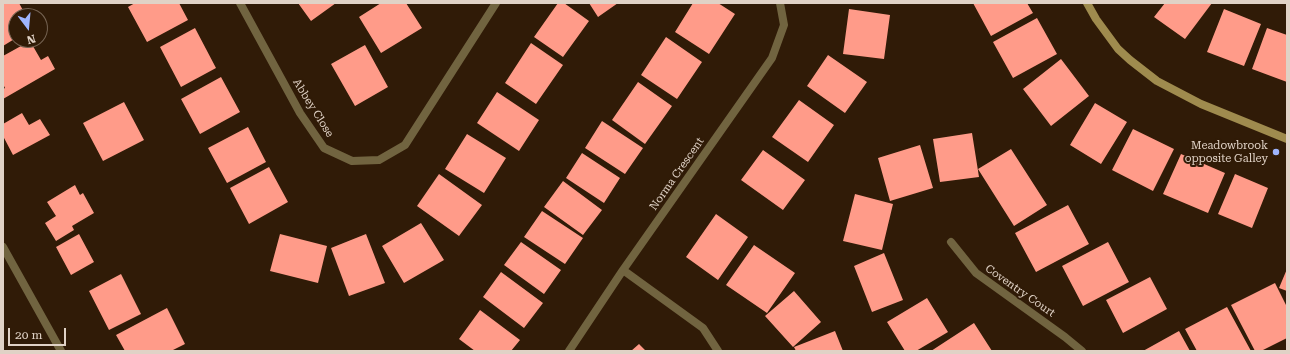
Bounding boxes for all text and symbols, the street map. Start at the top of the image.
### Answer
north arrow [8,8,48,48]
text: N [25,32,37,46]
street label: Abbey Close [290,76,336,140]
street label: Norma Crescent [647,135,707,213]
place label: Meadowbrook opposite Galley [1185,139,1268,165]
marker: Meadowbrook opposite Galley [1271,147,1281,157]
street label: Coventry Court [983,262,1057,320]
scale bar [10,320,68,346]
text: 20 m [15,328,42,342]

